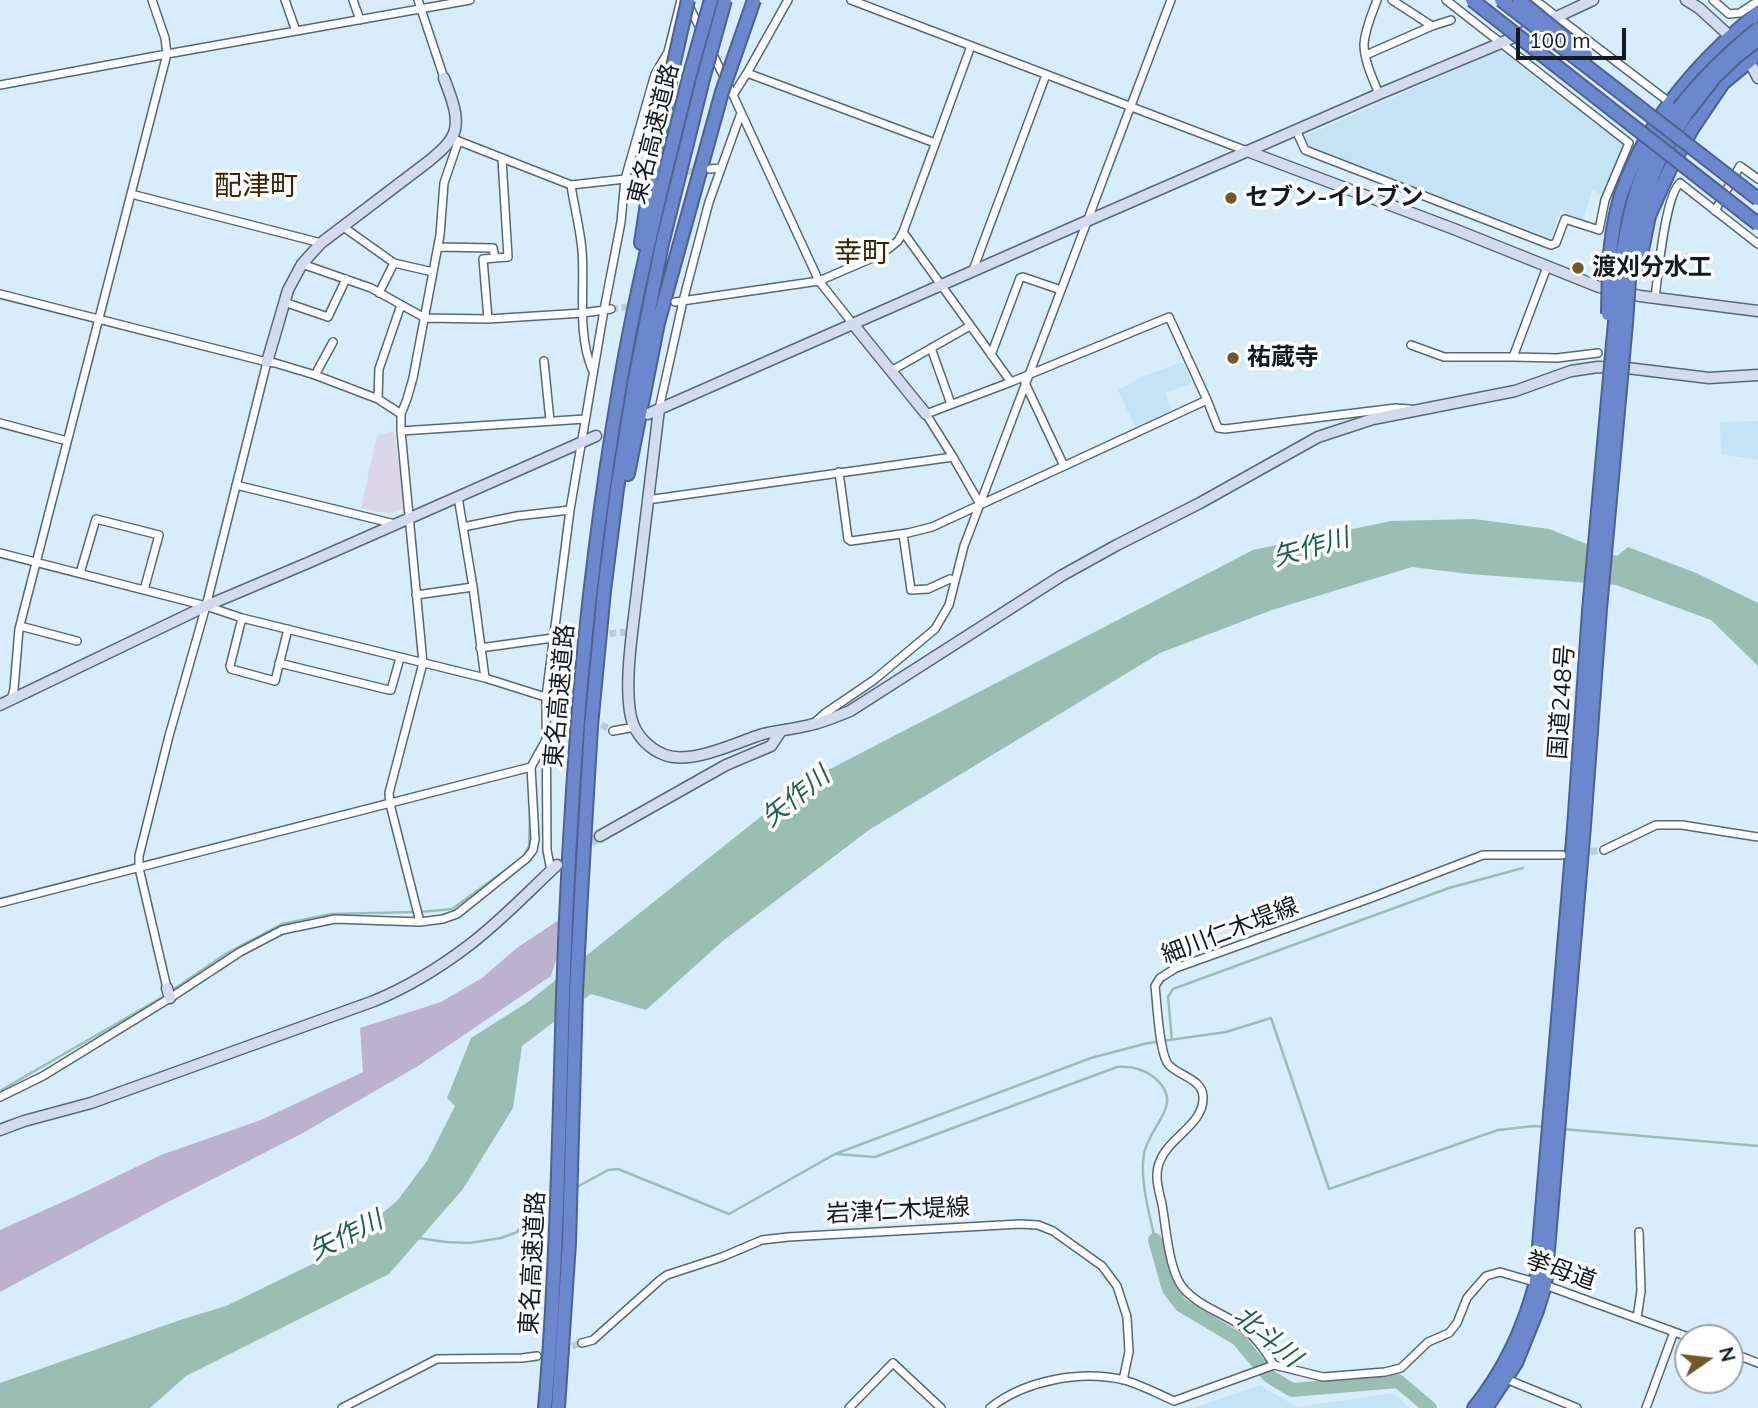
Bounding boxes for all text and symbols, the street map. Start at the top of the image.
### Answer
scale bar [1520,14,1630,58]
text: 100 m [1529,27,1591,53]
street label: 東名高速道路 [623,61,685,207]
district label: 配津町 [214,170,298,204]
place label: セブン-イレブン [1245,184,1424,212]
marker: セブン-イレブン [1223,190,1239,206]
district label: 幸町 [834,237,890,271]
place label: 渡刈分水工 [1592,254,1712,282]
marker: 渡刈分水工 [1570,260,1586,276]
place label: 祐蔵寺 [1247,344,1319,372]
marker: 祐蔵寺 [1225,350,1241,366]
water label: 矢作川 [1269,522,1353,574]
street label: 東名高速道路 [539,623,581,769]
street label: 国道248号 [1544,644,1580,760]
water label: 矢作川 [756,760,836,834]
street label: 細川仁木堤線 [1158,892,1302,970]
street label: 東名高速道路 [515,1190,551,1336]
street label: 岩津仁木堤線 [825,1193,971,1229]
water label: 矢作川 [304,1205,388,1267]
street label: 挙母道 [1522,1246,1600,1296]
water label: 北斗川 [1227,1300,1307,1374]
north arrow [1674,1324,1744,1394]
text: N [1714,1345,1741,1364]

